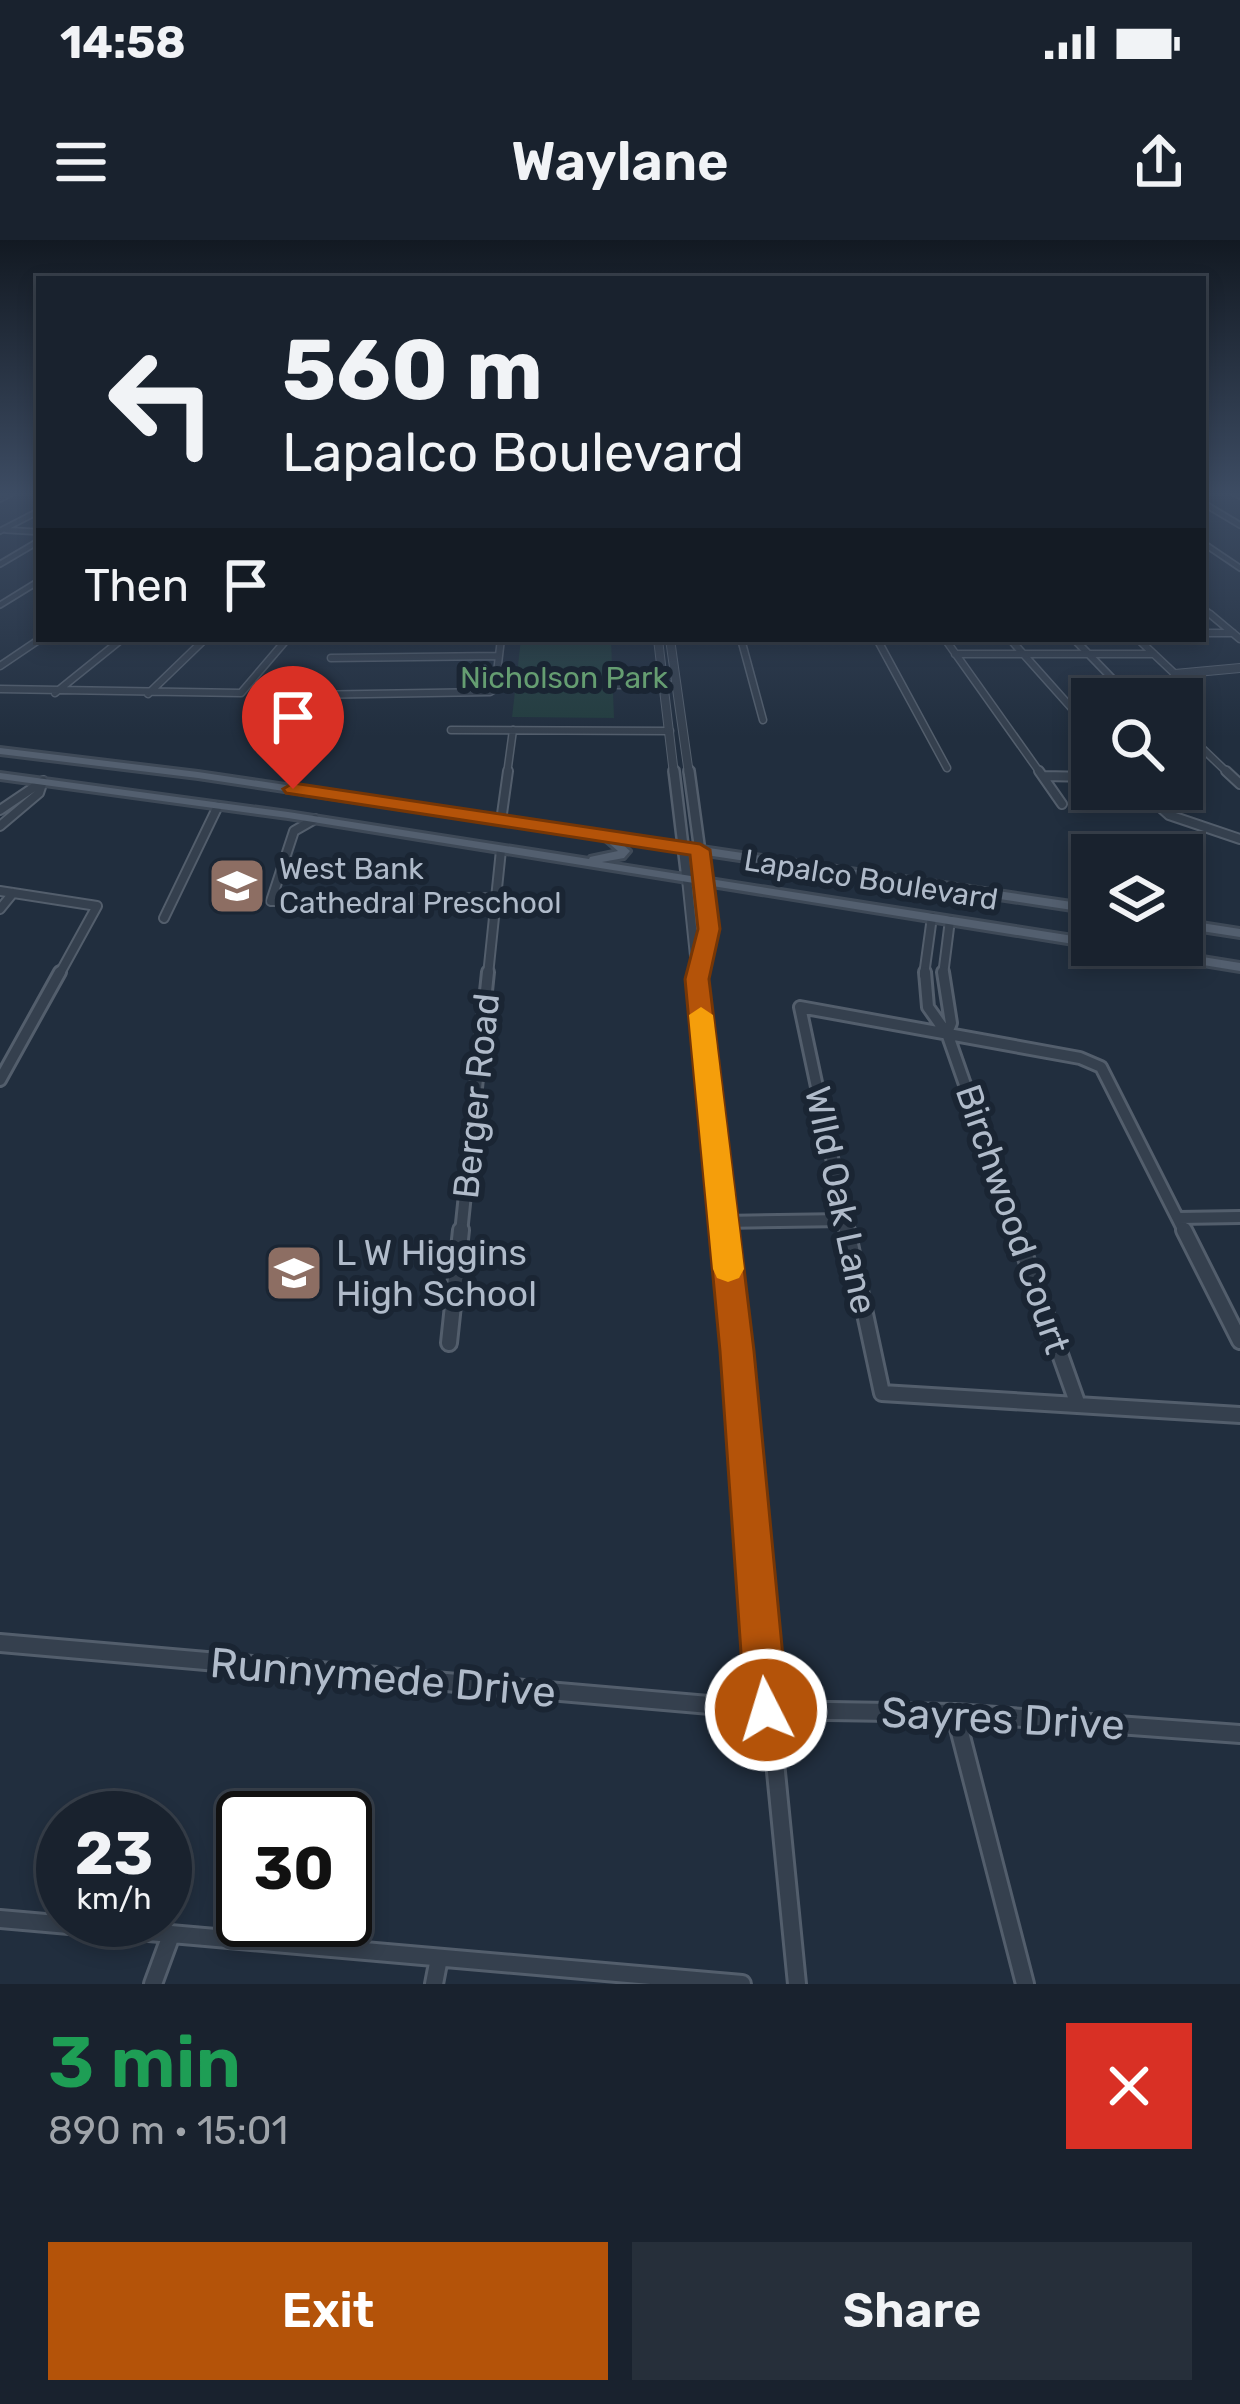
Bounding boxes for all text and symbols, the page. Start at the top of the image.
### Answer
text: 14:58 [60,16,186,69]
icon: menu [48,129,114,195]
icon: share [1126,129,1192,195]
text: Waylane [511,130,729,194]
text: 560 m [282,320,543,420]
icon: left [84,324,240,480]
text: Lapalco Boulevard [282,421,744,485]
icon: arrive [213,552,279,618]
text: Then [84,559,189,612]
park label: Nicholson Park [460,660,668,696]
pin [242,666,344,789]
map controls [1071,678,1203,966]
button: search [1071,678,1203,810]
icon: arrive [260,684,326,750]
button: layers [1071,834,1203,966]
street label: Lapalco Boulevard [741,842,1001,918]
place label: West Bank Cathedral Preschool [279,851,561,921]
school or university icon: West Bank Cathedral Preschool [206,855,268,917]
street label: Berger Road [444,991,508,1201]
street label: Birchwood Court [947,1079,1079,1359]
street label: WIld Oak Lane [796,1083,886,1317]
place label: L W Higgins High School [336,1231,537,1315]
school or university icon: L W Higgins High School [263,1242,325,1304]
street label: Runnymede Drive [208,1638,558,1718]
position arrow [703,1647,829,1773]
street label: Sayres Drive [880,1688,1126,1750]
speed limit sign: 30 [216,1791,372,1947]
text: 23 [75,1818,153,1889]
text: km/h [77,1881,151,1917]
text: 3 min [48,2020,241,2105]
button: close [1066,2023,1192,2149]
text: 890 m · 15:01 [48,2108,288,2154]
button: Exit [48,2242,608,2380]
button: Share [632,2242,1192,2380]

